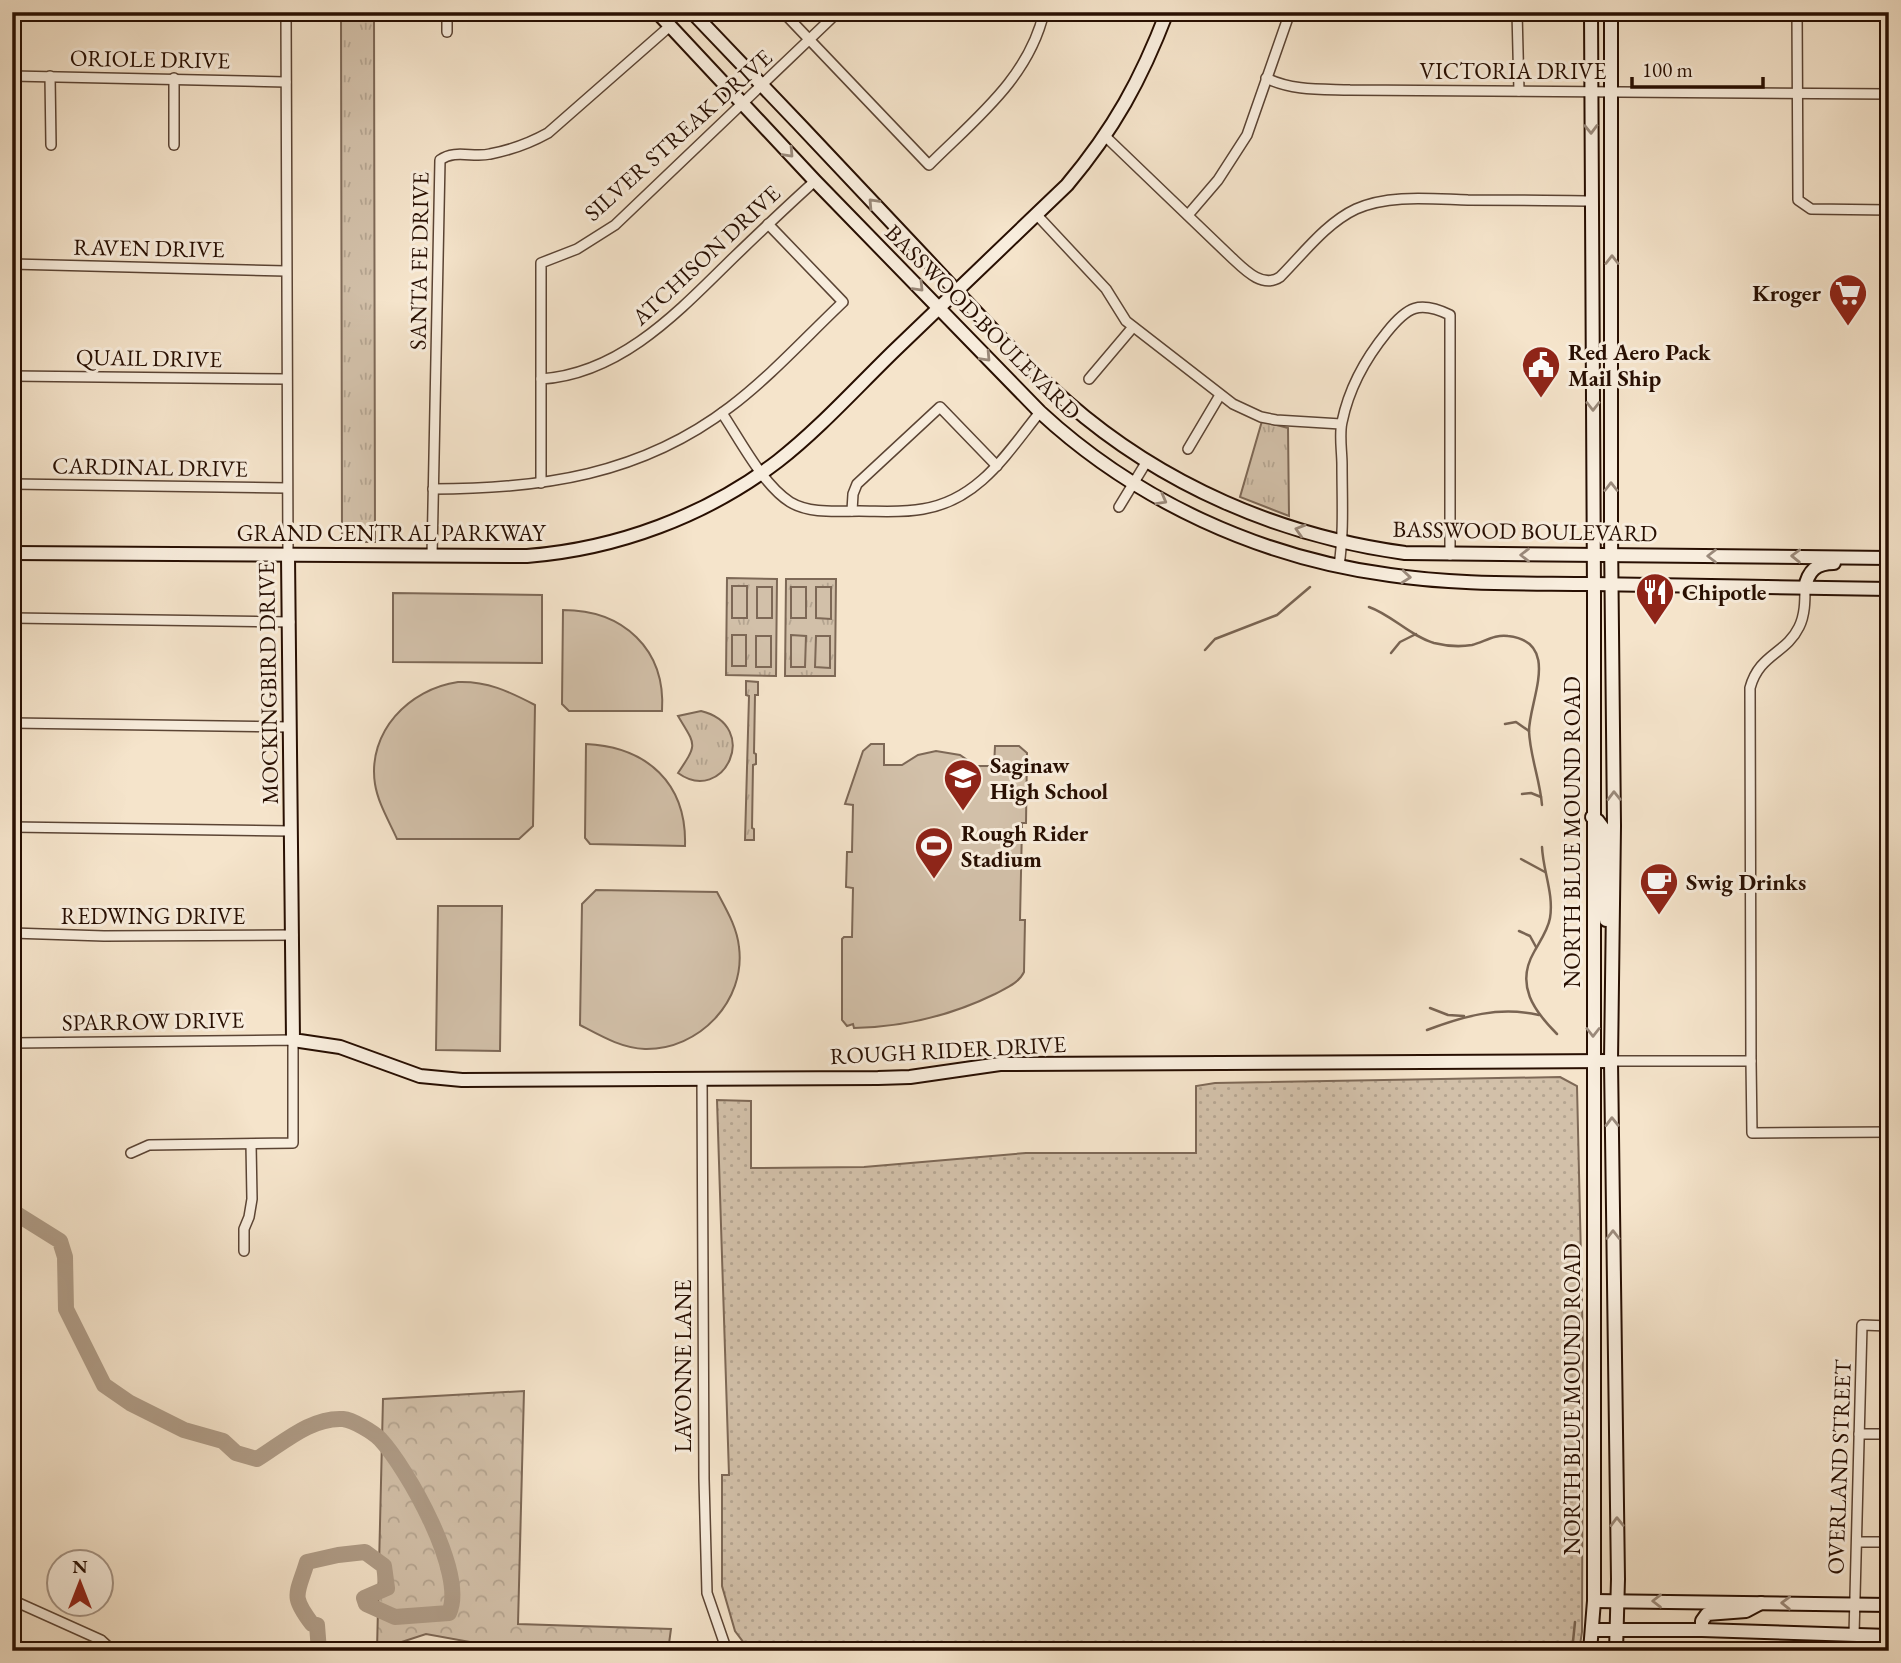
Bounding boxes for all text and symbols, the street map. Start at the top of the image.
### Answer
street label: ORIOLE DRIVE [70,43,230,75]
street label: SILVER STREAK DRIVE [578,43,778,227]
scale bar [1632,46,1763,90]
street label: VICTORIA DRIVE [1420,56,1606,86]
text: 100 m [1642,56,1693,83]
one-way arrow [1583,125,1599,135]
one-way arrow [781,145,794,158]
street label: SANTA FE DRIVE [402,172,436,350]
street label: ATCHISON DRIVE [625,178,787,332]
one-way arrow [869,198,882,211]
street label: BASSWOOD BOULEVARD [879,218,1087,426]
street label: RAVEN DRIVE [73,232,225,264]
one-way arrow [1604,254,1620,264]
supermarket icon: Kroger [1827,272,1869,327]
place label: Kroger [1752,278,1821,308]
one-way arrow [911,279,924,292]
place label: Red Aero Pack Mail Ship [1568,337,1711,393]
street label: QUAIL DRIVE [76,342,222,374]
public building icon: Red Aero Pack Mail Ship [1520,344,1562,399]
one-way arrow [978,349,991,362]
one-way arrow [1585,401,1601,412]
street label: CARDINAL DRIVE [52,450,248,484]
one-way arrow [1603,481,1619,492]
one-way arrow [1155,492,1167,505]
street label: BASSWOOD BOULEVARD [1392,514,1658,548]
street label: GRAND CENTRAL PARKWAY [237,518,547,548]
one-way arrow [1294,524,1306,539]
one-way arrow [1519,547,1530,563]
one-way arrow [1706,548,1716,564]
one-way arrow [1790,549,1801,564]
street label: MOCKINGBIRD DRIVE [251,561,285,805]
one-way arrow [1401,569,1412,584]
restaurant icon: Chipotle [1634,571,1676,626]
place label: Chipotle [1682,577,1767,607]
street label: NORTH BLUE MOUND ROAD [1557,676,1587,988]
place label: Saginaw High School [990,750,1109,806]
school or university icon: Saginaw High School [942,757,984,812]
one-way arrow [1606,791,1622,801]
place label: Rough Rider Stadium [961,818,1089,874]
sports icon: Rough Rider Stadium [913,825,955,880]
cafe icon: Swig Drinks [1638,861,1680,916]
place label: Swig Drinks [1686,867,1806,897]
street label: REDWING DRIVE [61,901,245,931]
street label: SPARROW DRIVE [62,1004,244,1038]
one-way arrow [1585,1028,1601,1038]
street label: ROUGH RIDER DRIVE [829,1029,1067,1071]
one-way arrow [1604,1116,1620,1127]
one-way arrow [1605,1230,1621,1240]
street label: NORTH BLUE MOUND ROAD [1557,1243,1587,1555]
street label: LAVONNE LANE [668,1280,698,1452]
street label: OVERLAND STREET [1820,1358,1858,1575]
one-way arrow [1609,1516,1625,1527]
north arrow [46,1548,116,1618]
text: N [72,1554,88,1579]
one-way arrow [1651,1593,1662,1609]
one-way arrow [1781,1595,1791,1611]

